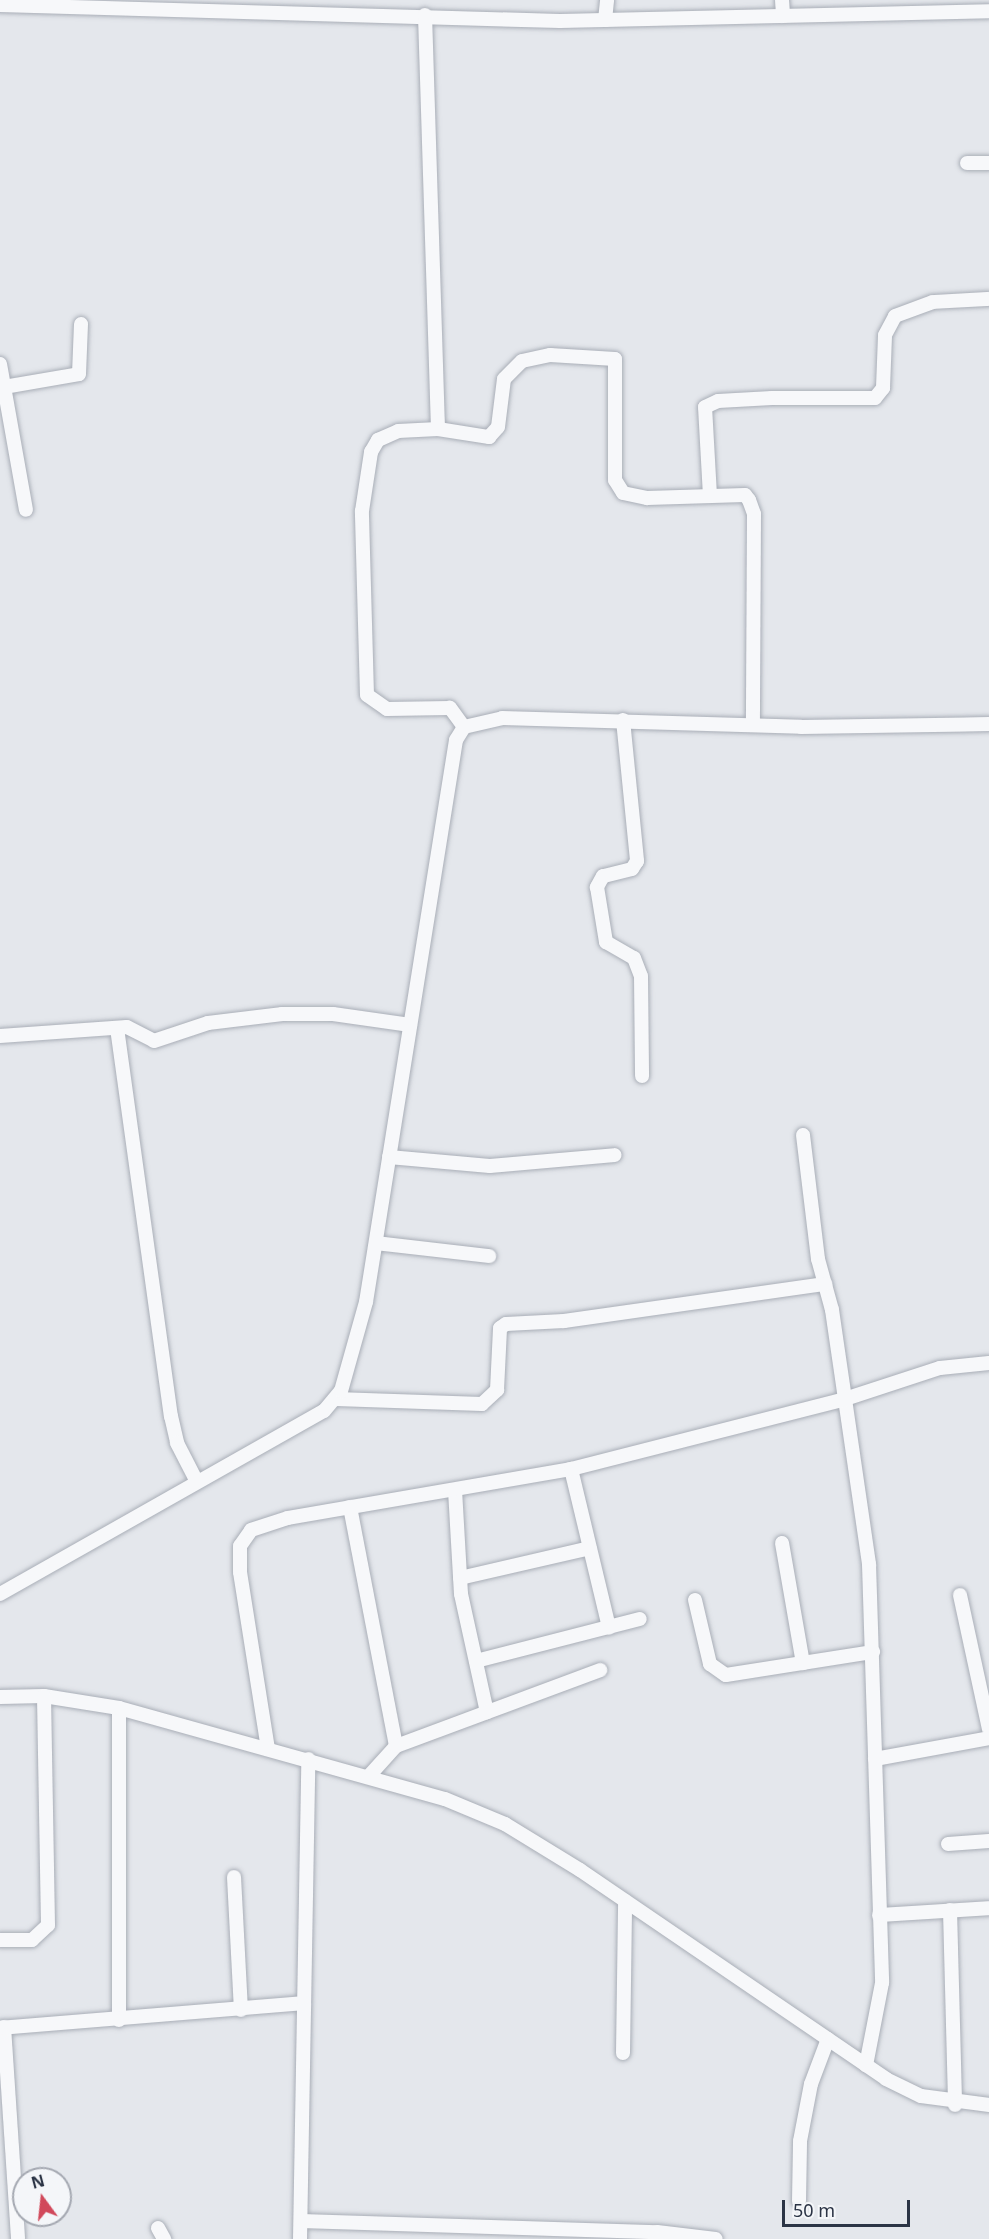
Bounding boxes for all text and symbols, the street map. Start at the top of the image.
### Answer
north arrow [12,2167,72,2227]
text: N [29,2169,47,2194]
scale bar [785,2188,912,2226]
text: 50 m [793,2198,835,2222]

